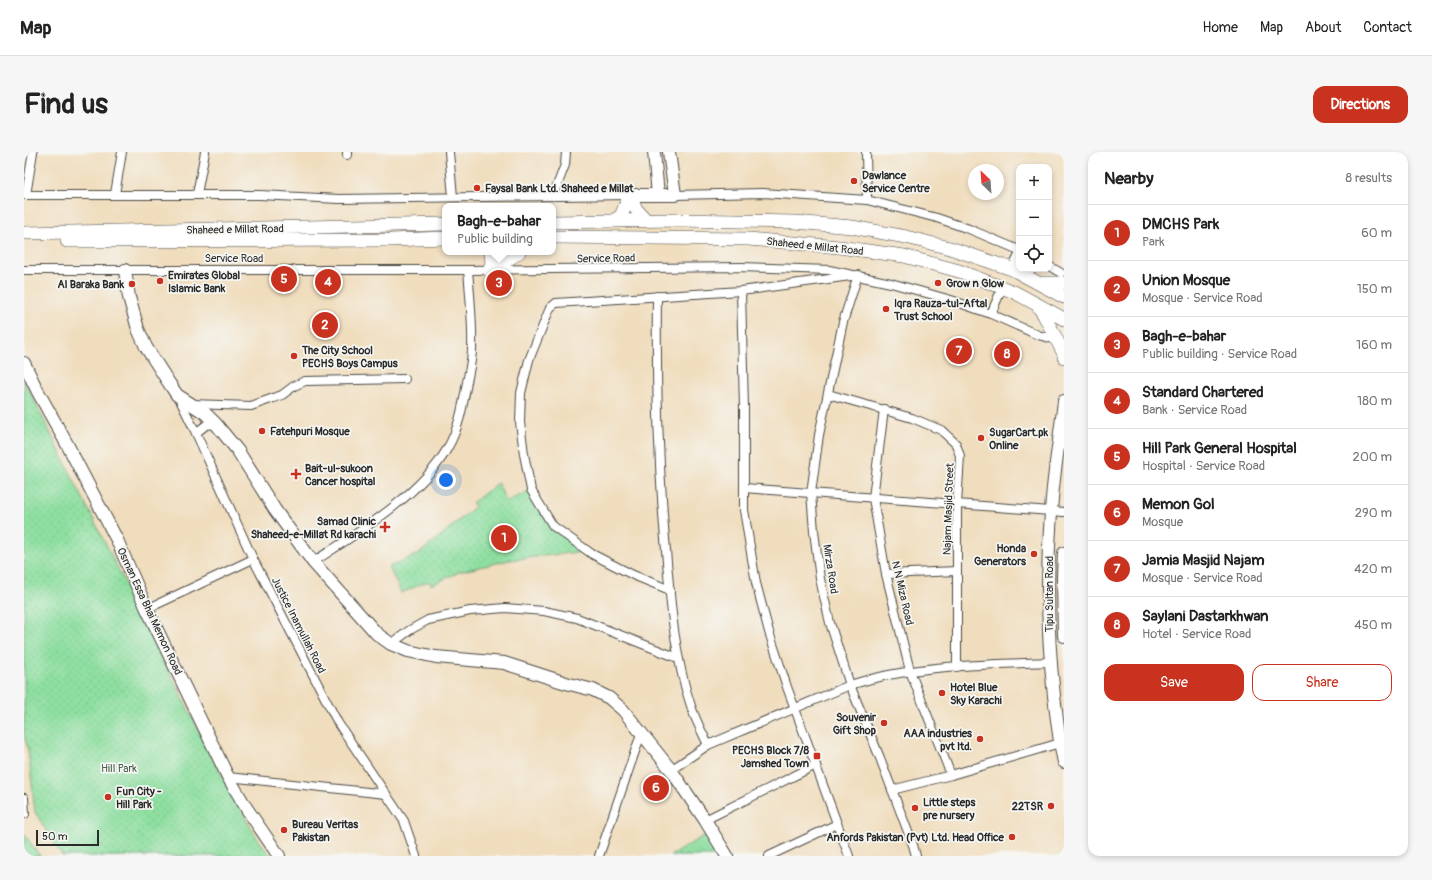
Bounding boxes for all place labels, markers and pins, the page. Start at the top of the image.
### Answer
place label: Dawlance Service Centre [862,169,930,195]
marker: Dawlance Service Centre [849,176,859,186]
place label: Faysal Bank Ltd. Shaheed e Millat [485,182,634,195]
marker: Faysal Bank Ltd. Shaheed e Millat [472,183,482,193]
pin: 5 [271,264,297,294]
pin: 4 [315,267,341,297]
pin: 3 [486,268,512,298]
place label: Emirates Global Islamic Bank [168,269,241,295]
marker: Emirates Global Islamic Bank [155,276,165,286]
place label: Grow n Glow [946,277,1005,290]
place label: Al Baraka Bank [58,278,124,291]
marker: Grow n Glow [933,278,943,288]
marker: Al Baraka Bank [127,279,137,289]
place label: Iqra Rauza-tul-Aftal Trust School [893,297,988,323]
marker: Iqra Rauza-tul-Aftal Trust School [881,304,891,314]
pin: 2 [312,310,338,340]
pin: 7 [946,336,972,366]
pin: 8 [994,339,1020,369]
place label: The City School PECHS Boys Campus [301,344,398,370]
marker: The City School PECHS Boys Campus [289,351,299,361]
place label: Fatehpuri Mosque [270,425,350,438]
marker: Fatehpuri Mosque [257,426,267,436]
place label: SugarCart.pk Online [989,426,1048,452]
marker: SugarCart.pk Online [976,433,986,443]
place label: Bait-ul-sukoon Cancer hospital [305,462,376,488]
marker: Bait-ul-sukoon Cancer hospital [290,468,302,480]
place label: Samad Clinic Shaheed-e-Millat Rd karachi [251,515,376,541]
marker: Samad Clinic Shaheed-e-Millat Rd karachi [379,521,391,533]
pin: 1 [491,523,517,553]
place label: Honda Generators [974,542,1026,568]
marker: Honda Generators [1029,549,1039,559]
place label: Hotel Blue Sky Karachi [950,681,1002,707]
marker: Hotel Blue Sky Karachi [937,688,947,698]
place label: Souvenir Gift Shop [833,711,877,737]
marker: Souvenir Gift Shop [879,718,889,728]
place label: AAA industries pvt ltd. [904,727,972,753]
marker: AAA industries pvt ltd. [975,734,985,744]
place label: PECHS Block 7/8 Jamshed Town [732,744,809,770]
marker: PECHS Block 7/8 Jamshed Town [812,751,822,761]
pin: 6 [643,773,669,803]
place label: Fun City - Hill Park [116,785,162,811]
marker: Fun City - Hill Park [103,792,113,802]
place label: Little steps pre nursery [923,796,975,822]
place label: 22TSR [1012,800,1044,813]
marker: 22TSR [1046,801,1056,811]
marker: Little steps pre nursery [910,803,920,813]
place label: Bureau Veritas Pakistan [292,818,358,844]
marker: Bureau Veritas Pakistan [279,825,289,835]
place label: Anfords Pakistan (Pvt) Ltd. Head Office [826,831,1005,844]
marker: Anfords Pakistan (Pvt) Ltd. Head Office [1007,832,1017,842]

